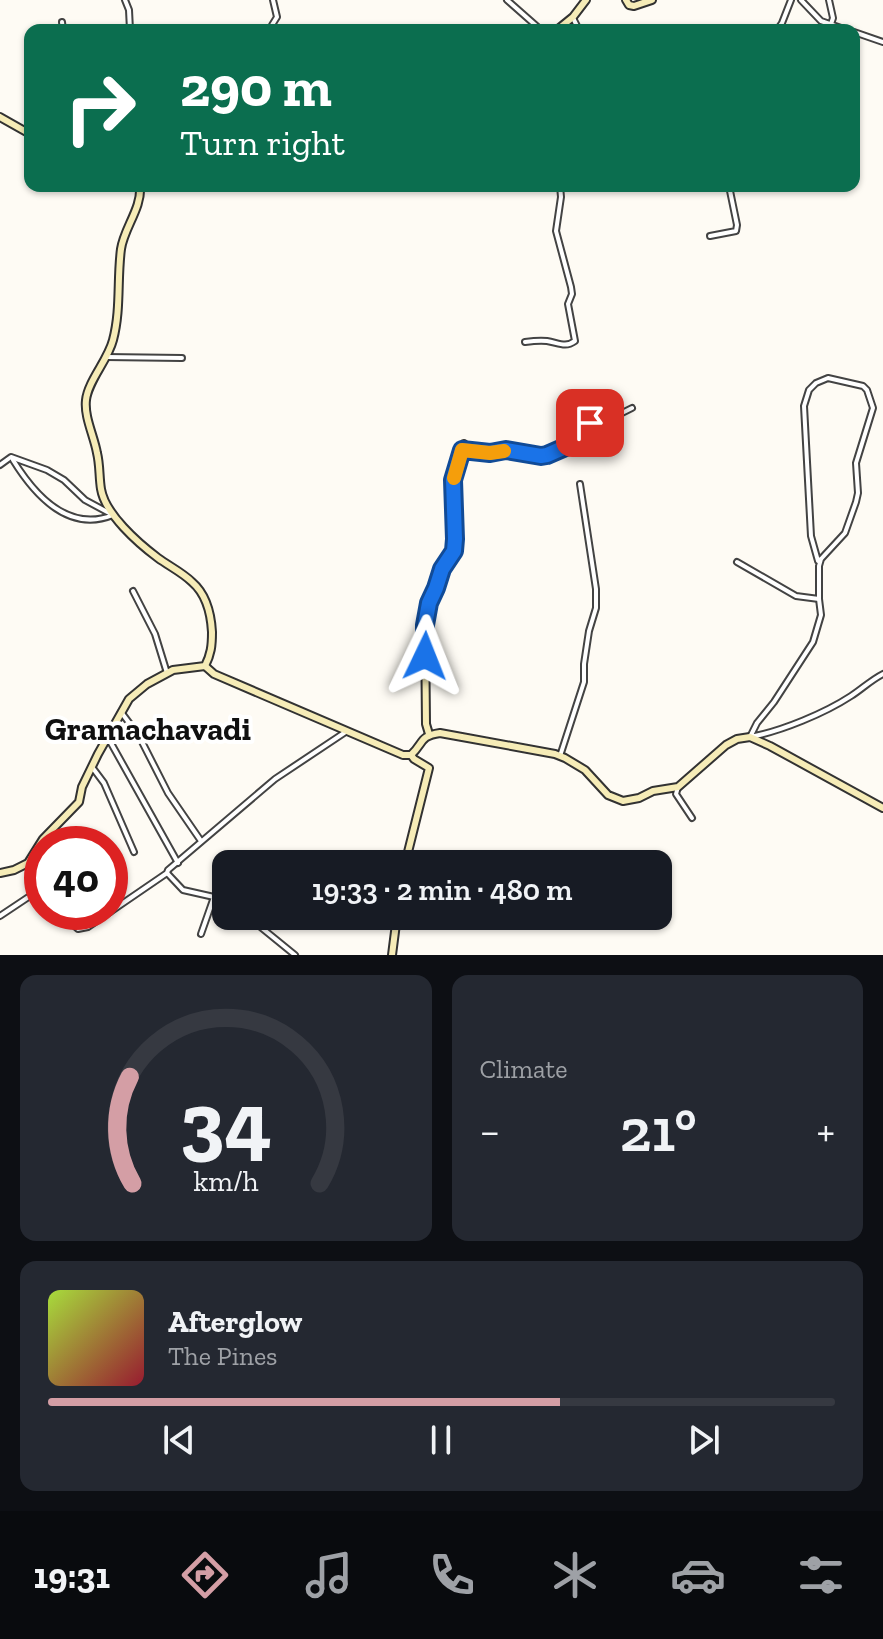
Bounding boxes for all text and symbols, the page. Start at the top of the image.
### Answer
text: 290 m [180,53,332,120]
icon: right [48,56,152,160]
text: Turn right [180,121,345,164]
pin [556,389,624,457]
icon: arrive [568,401,612,445]
position arrow [383,614,467,698]
district label: Gramachavadi [45,710,251,748]
speed limit sign: 40 [24,826,128,930]
text: 19:33 · 2 min · 480 m [312,872,572,908]
text: Climate [480,1053,567,1085]
text: 34 [180,1071,272,1171]
text: 21° [620,1094,697,1166]
text: − [480,1104,500,1157]
text: + [816,1104,835,1157]
text: km/h [193,1164,258,1198]
text: Afterglow [168,1304,302,1340]
text: The Pines [168,1340,278,1372]
icon: previous [157,1418,201,1462]
icon: pause [419,1418,463,1462]
icon: next [682,1418,726,1462]
icon: directions [177,1547,233,1603]
icon: music [301,1547,357,1603]
icon: phone [424,1547,480,1603]
icon: climate [547,1547,603,1603]
icon: car [670,1547,726,1603]
icon: filters [793,1547,849,1603]
text: 19:31 [34,1554,110,1597]

